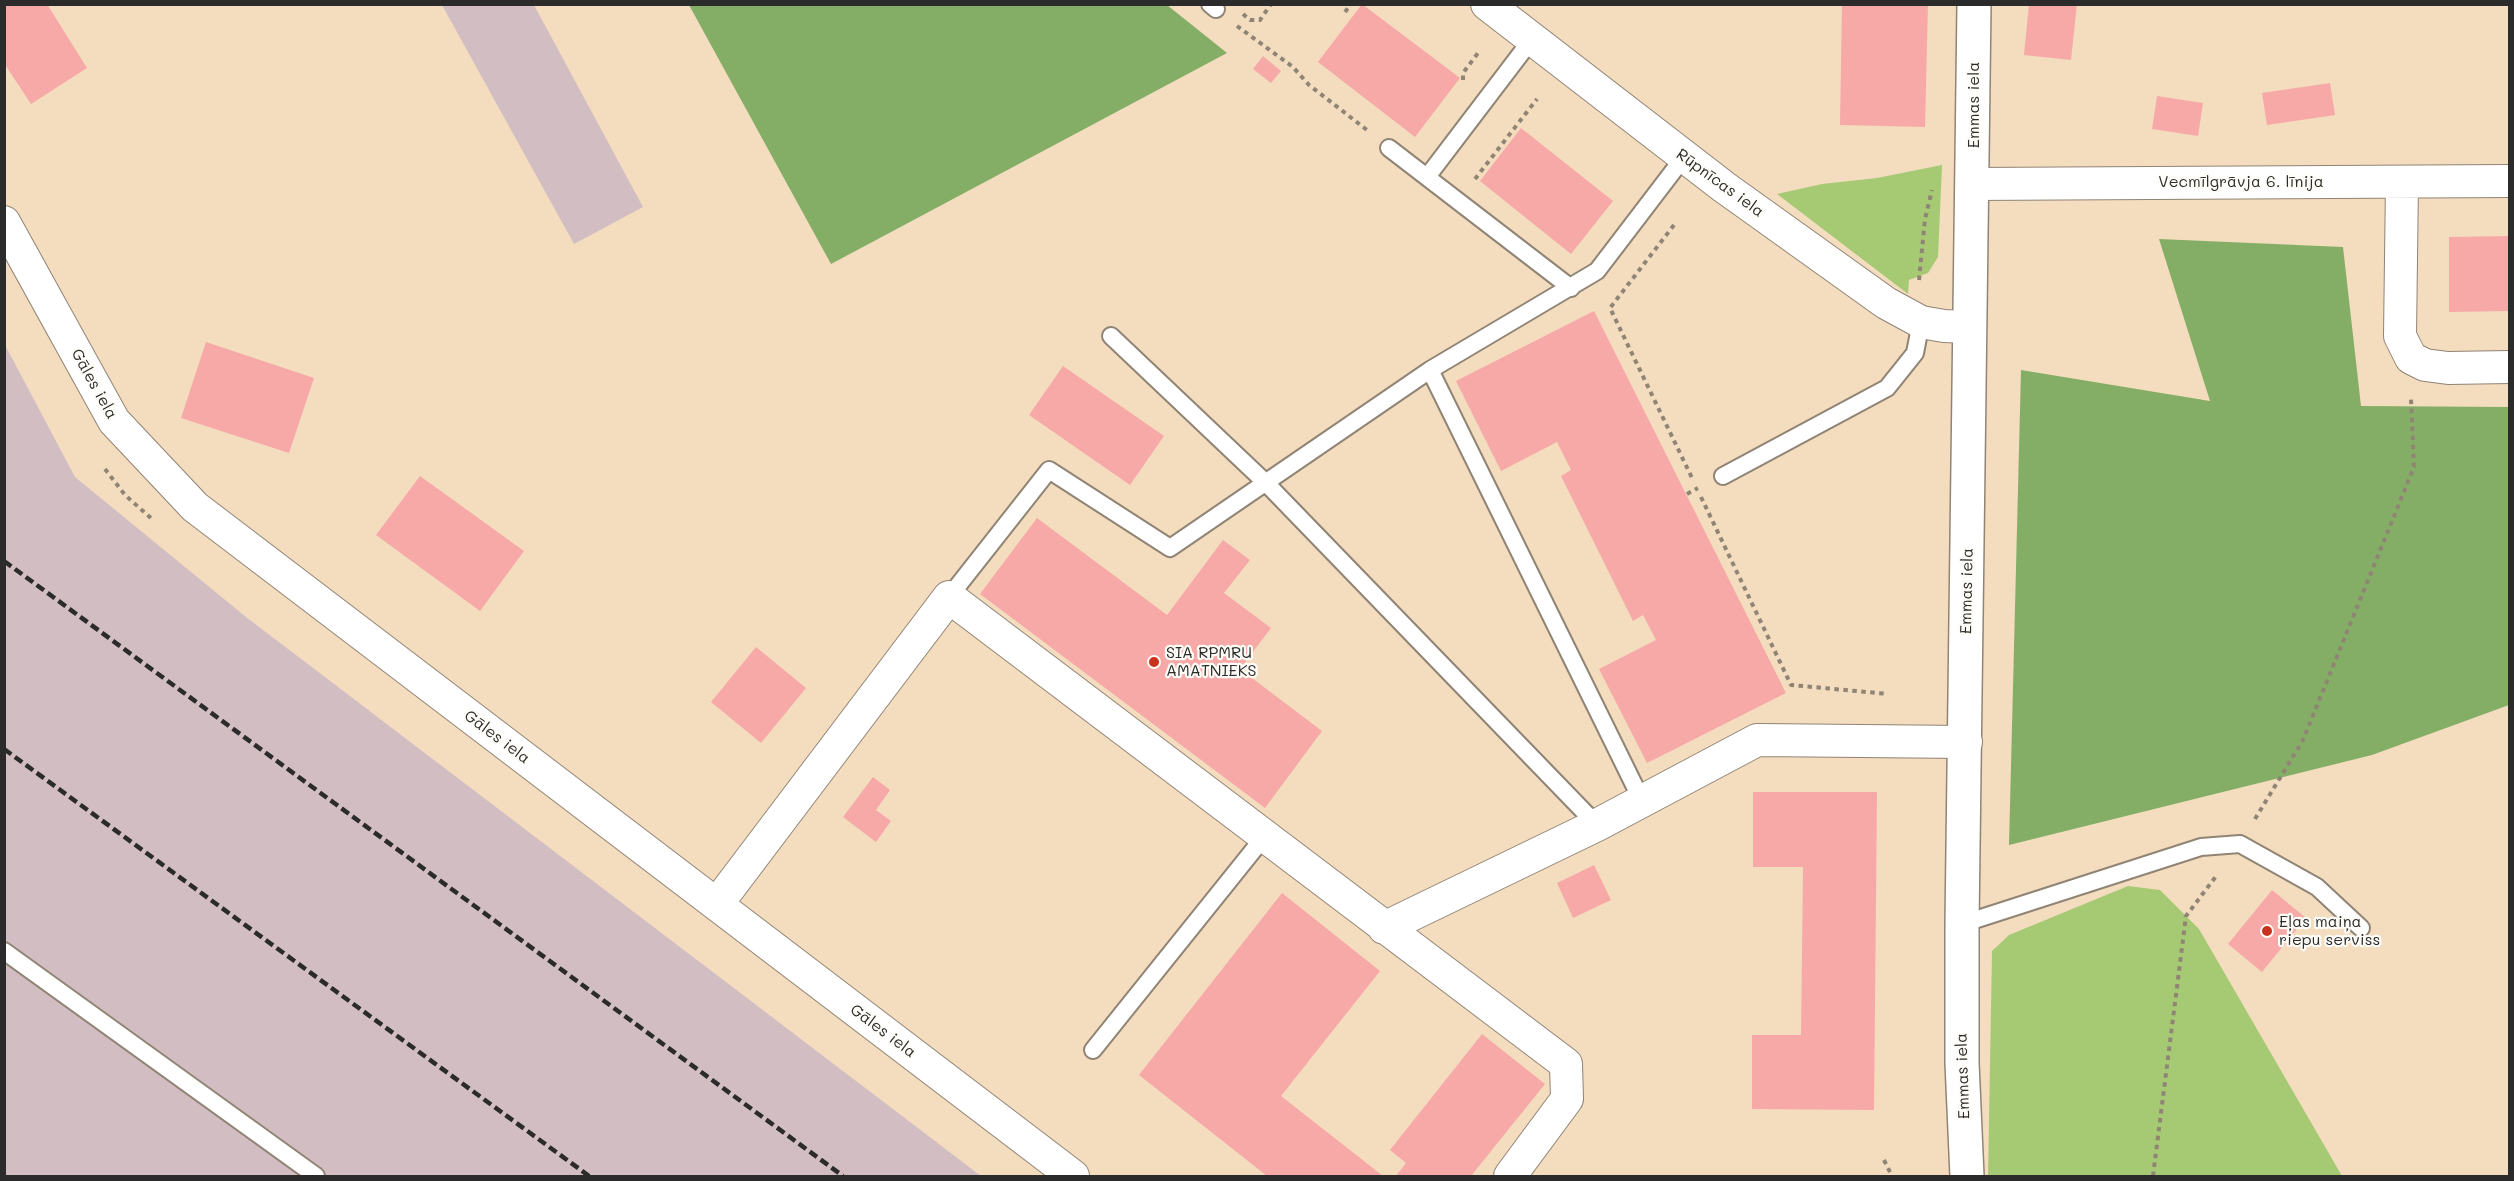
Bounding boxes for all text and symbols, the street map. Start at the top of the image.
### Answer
street label: Emmas iela [1964,62,1984,148]
street label: Rūpnīcas iela [1672,145,1768,221]
street label: Vecmīlgrāvja 6. līnija [2158,172,2324,192]
street label: Gāles iela [67,345,121,423]
street label: Emmas iela [1957,548,1977,634]
place label: SIA RPMRU AMATNIEKS [1166,643,1257,681]
marker: SIA RPMRU AMATNIEKS [1147,655,1161,669]
street label: Gāles iela [460,706,534,768]
place label: Eļas maiņa riepu serviss [2279,912,2380,950]
marker: Eļas maiņa riepu serviss [2260,924,2274,938]
street label: Gāles iela [846,1000,920,1062]
street label: Emmas iela [1952,1033,1974,1119]

